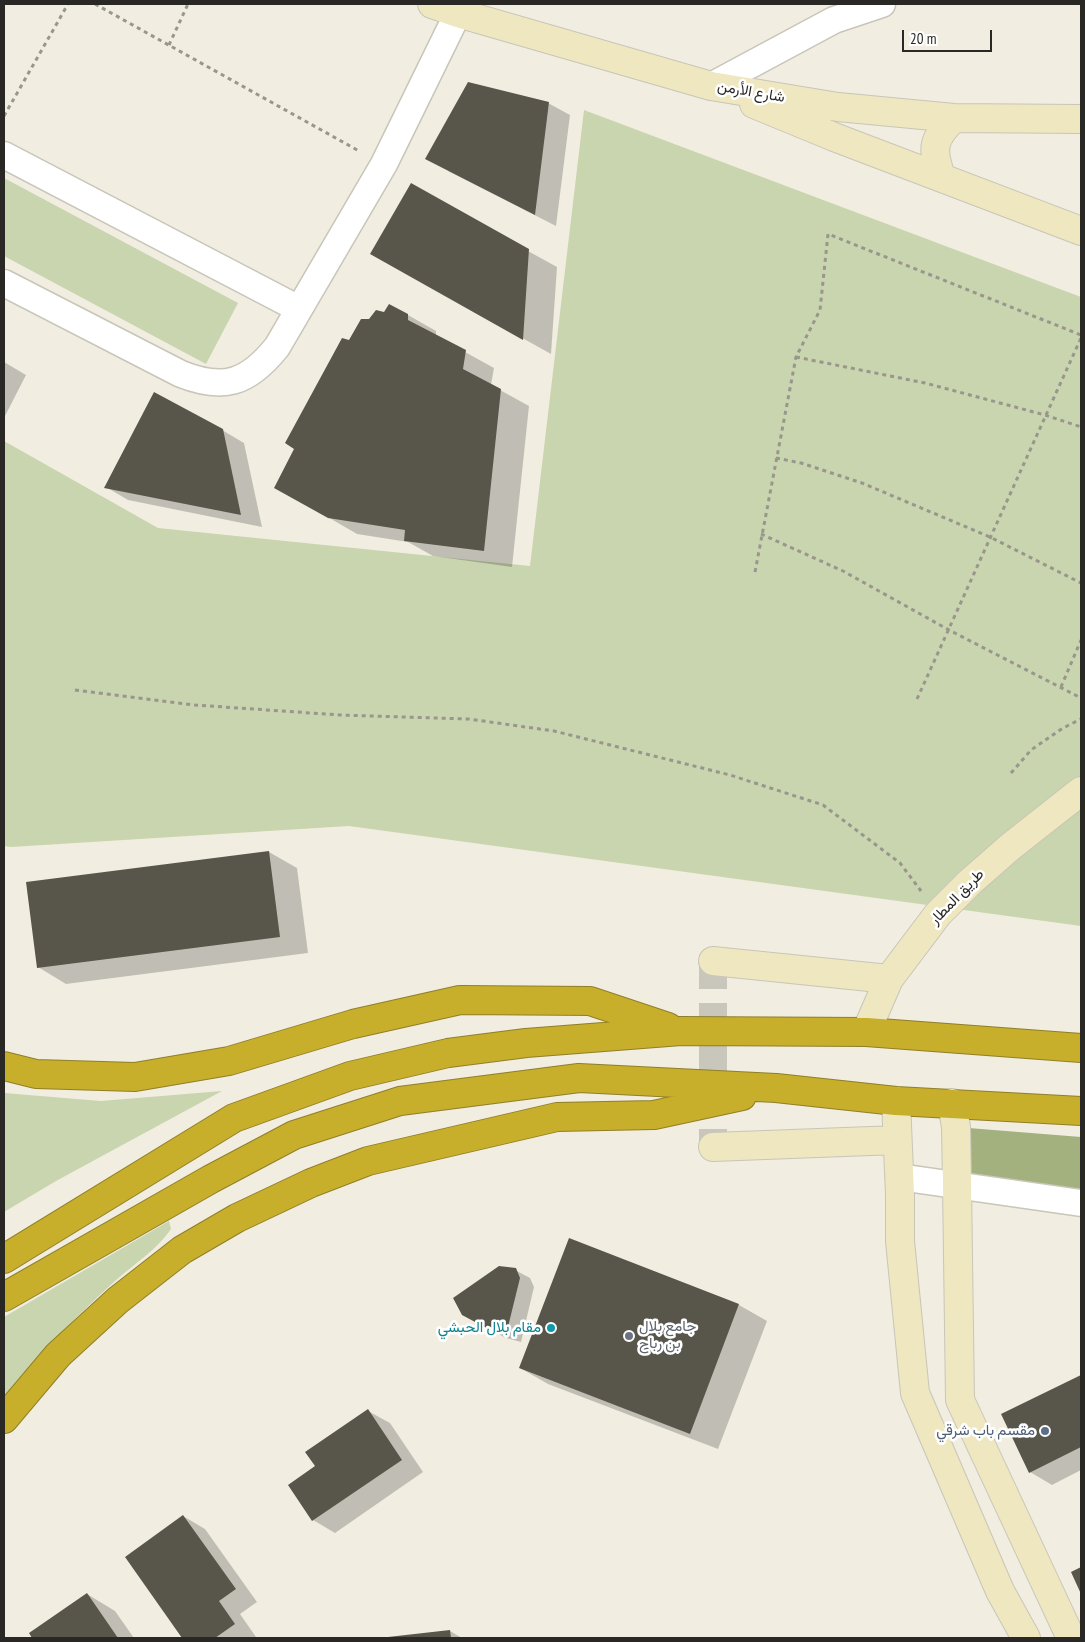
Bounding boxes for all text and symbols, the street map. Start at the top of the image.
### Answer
scale bar [905,20,995,52]
text: 20 m [910,29,936,48]
street label: شارع الأرمن [716,77,786,107]
street label: طريق المطار [926,865,988,929]
place label: جامع بلال بن رباح [639,1318,696,1353]
place label: مقام بلال الحبشي [438,1319,541,1337]
marker: مقام بلال الحبشي [545,1322,557,1334]
marker: جامع بلال بن رباح [623,1330,635,1342]
place label: مقسم باب شرقي [936,1422,1035,1440]
marker: مقسم باب شرقي [1039,1425,1051,1437]

